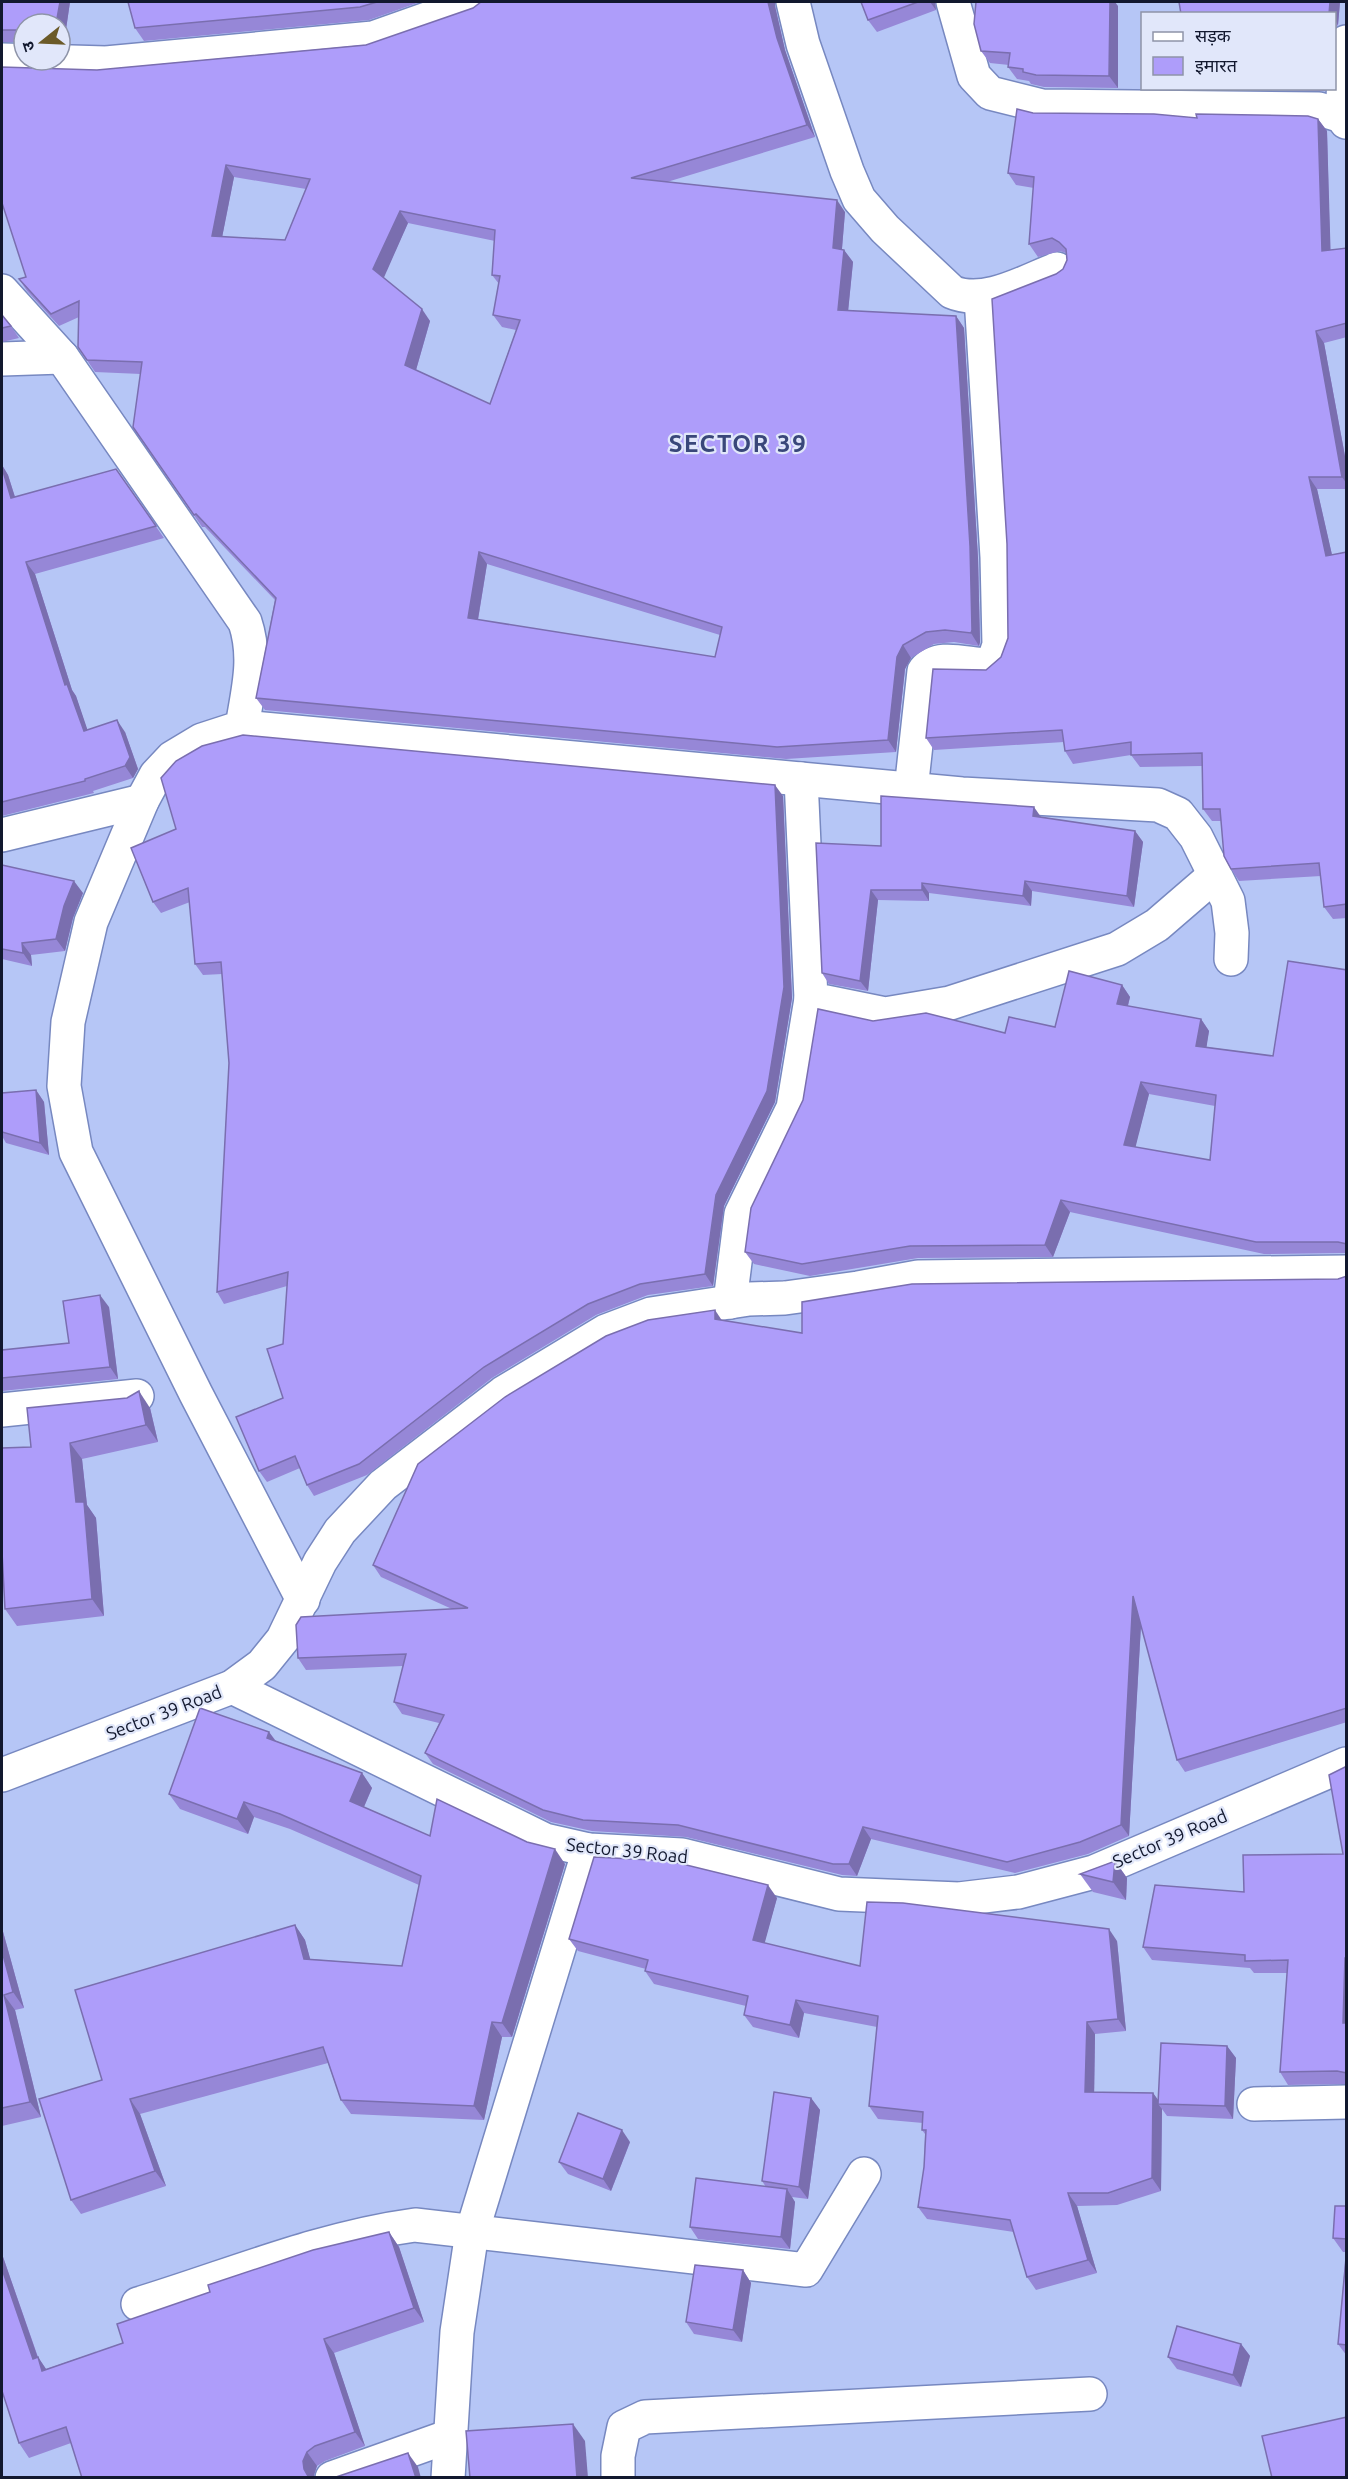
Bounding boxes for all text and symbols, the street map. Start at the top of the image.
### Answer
north arrow [12,12,72,72]
legend [1141,12,1336,90]
text: सड़क [1195,25,1232,46]
text: उ [18,39,38,54]
text: इमारत [1195,55,1238,75]
district label: SECTOR 39 [669,430,807,457]
street label: Sector 39 Road [103,1681,224,1743]
street label: Sector 39 Road [1109,1805,1230,1871]
street label: Sector 39 Road [565,1834,689,1866]

